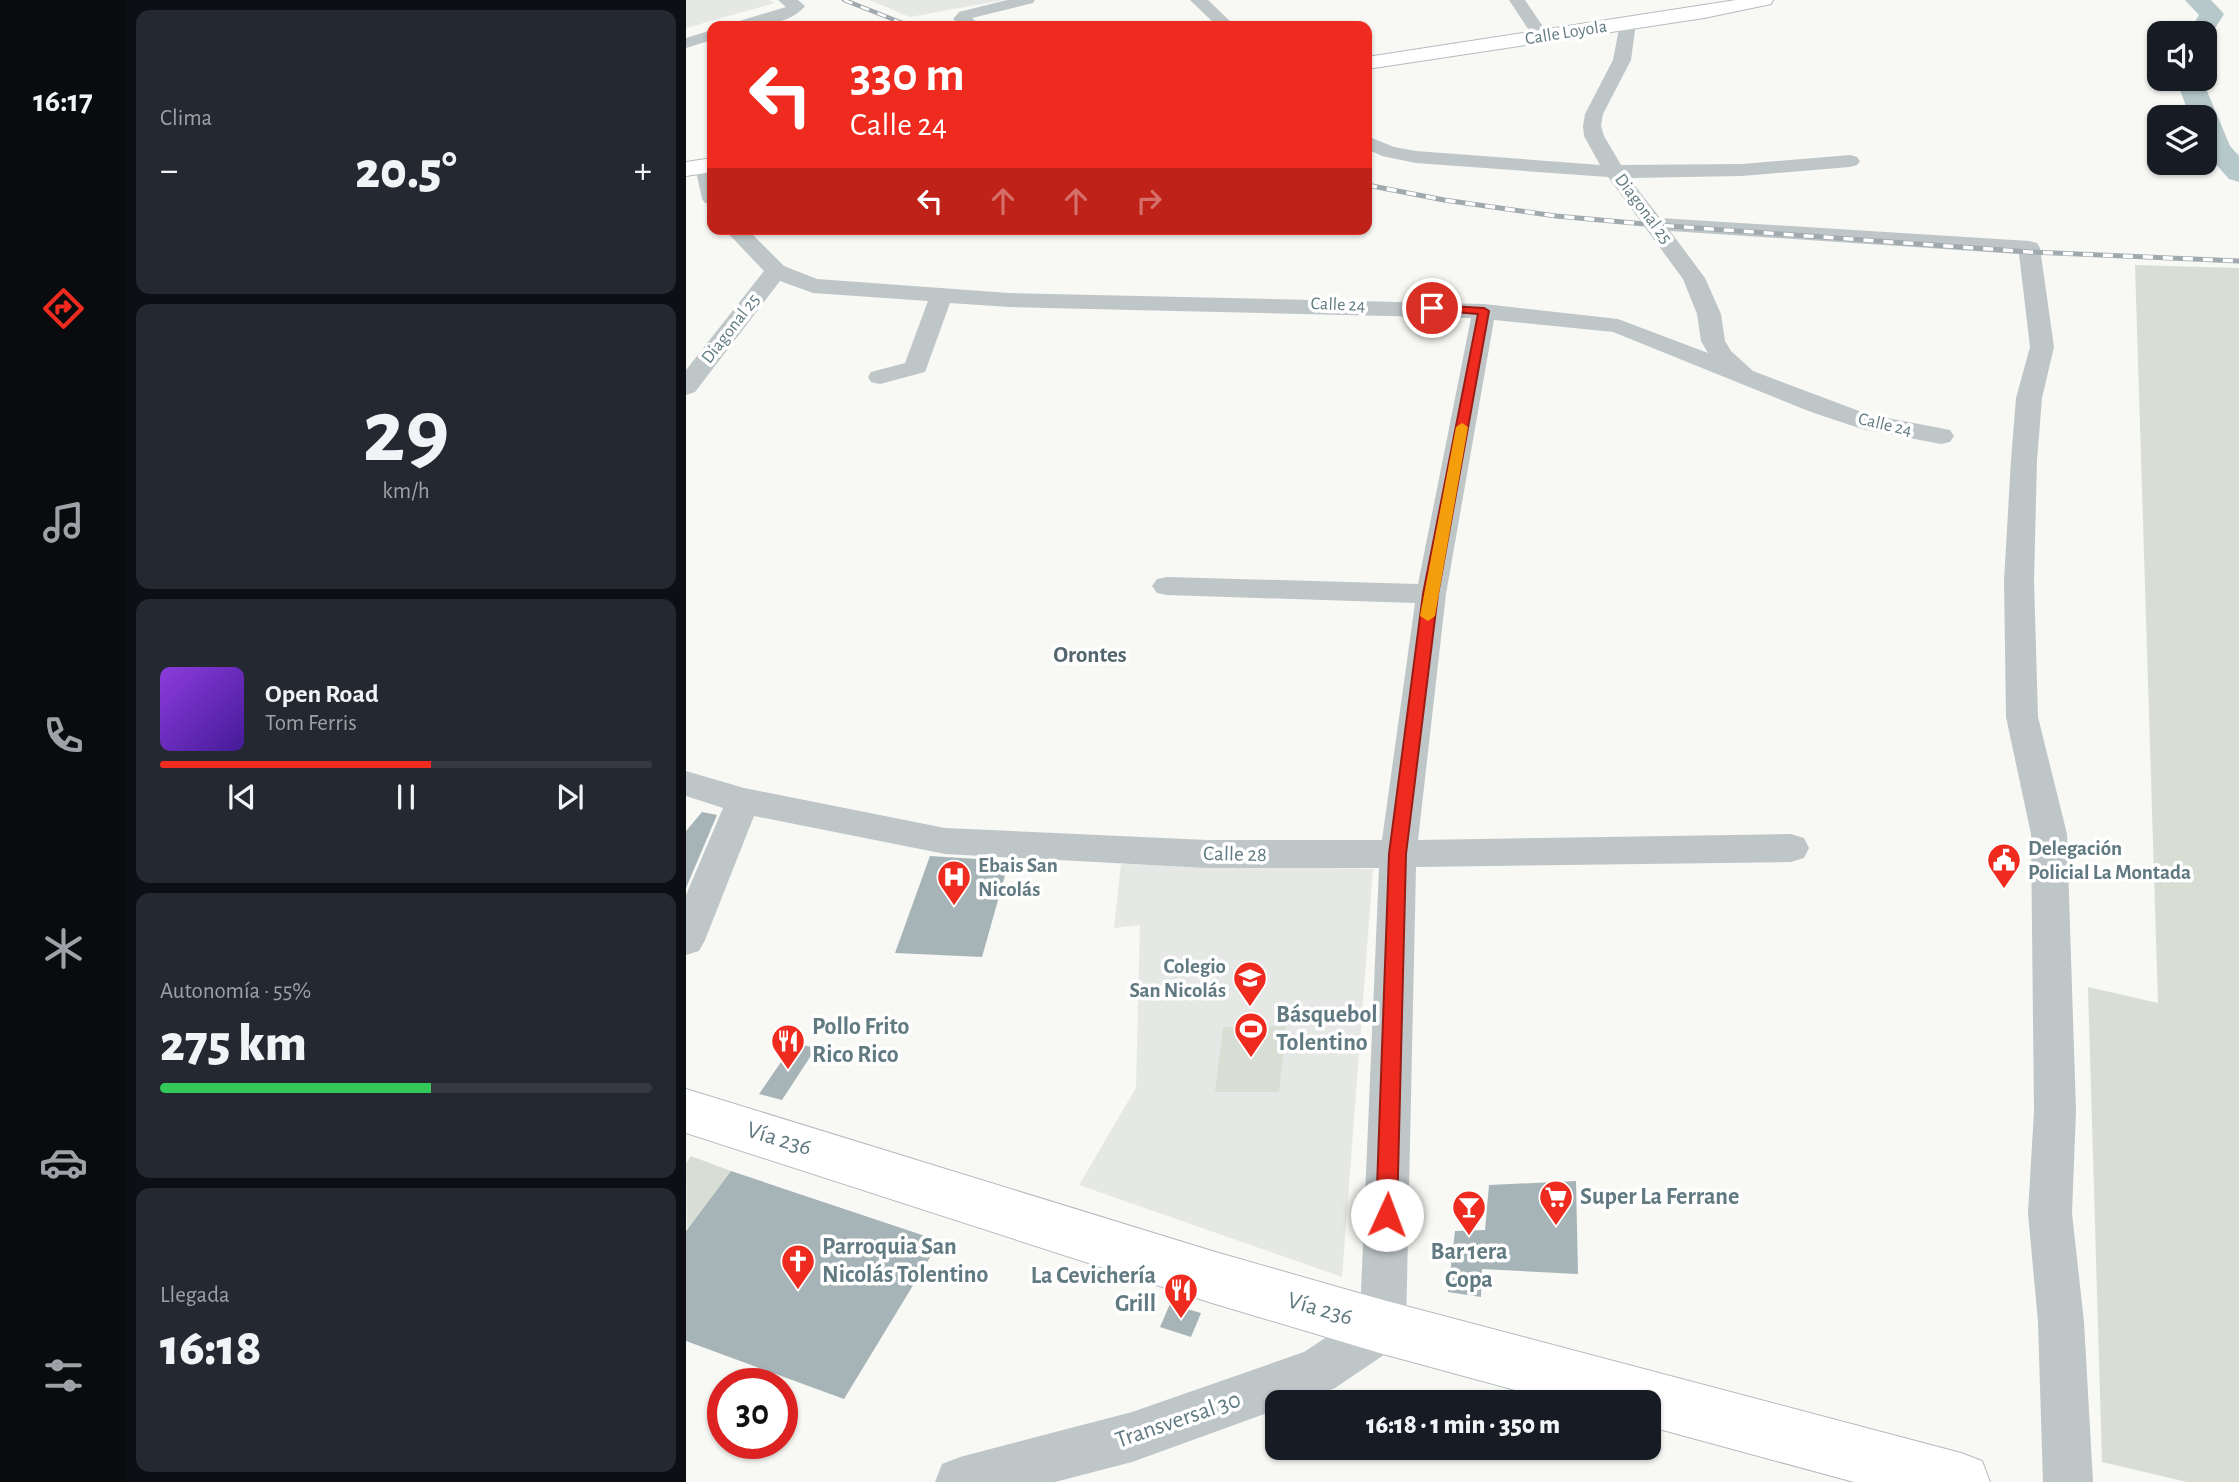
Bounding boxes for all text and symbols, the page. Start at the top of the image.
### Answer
street label: Calle Loyola [1524,18,1608,48]
map controls [2147,21,2217,175]
button: sound [2147,21,2217,91]
icon: left [735,49,826,140]
text: 330 m [850,51,965,100]
text: 16:17 [33,85,93,117]
button: layers [2147,105,2217,175]
text: Clima [160,107,212,130]
text: Calle 24 [850,109,947,141]
text: 20.5° [355,145,457,197]
text: − [160,152,178,190]
text: + [634,152,652,190]
street label: Diagonal 25 [1611,171,1675,247]
icon: left [911,182,949,220]
icon: ahead [984,182,1022,220]
icon: ahead [1057,182,1095,220]
icon: right [1130,182,1168,220]
pin [1402,278,1462,338]
icon: directions [39,284,88,333]
icon: arrive [1413,289,1451,327]
street label: Diagonal 25 [699,291,763,367]
street label: Calle 24 [1310,295,1366,315]
text: 29 [363,387,449,478]
street label: Calle 24 [1856,410,1914,440]
text: km/h [382,480,430,503]
icon: music [39,498,88,547]
district label: Orontes [1053,644,1127,667]
text: Open Road [265,681,379,707]
icon: phone [39,711,88,760]
text: Tom Ferris [265,712,357,735]
icon: previous [223,778,261,816]
icon: pause [387,778,425,816]
icon: next [551,778,589,816]
place label: Delegación Policial La Montada [2028,838,2191,883]
public building icon: Delegación Policial La Montada [1985,841,2023,890]
street label: Calle 28 [1203,843,1267,865]
place label: Ebais San Nicolás [978,855,1058,900]
hospital icon: Ebais San Nicolás [935,858,973,907]
icon: climate [39,924,88,973]
place label: Colegio San Nicolás [1129,956,1226,1001]
school or university icon: Colegio San Nicolás [1231,959,1269,1008]
text: Autonomía · 55% [160,980,311,1003]
place label: Básquebol Tolentino [1276,1003,1378,1055]
sports icon: Básquebol Tolentino [1232,1010,1270,1059]
place label: Pollo Frito Rico Rico [812,1015,909,1067]
text: 275 km [160,1018,307,1070]
restaurant icon: Pollo Frito Rico Rico [769,1022,807,1071]
street label: Vía 236 [744,1118,814,1160]
icon: car [39,1138,88,1187]
position arrow [1350,1178,1424,1252]
supermarket icon: Super La Ferrane [1537,1178,1575,1227]
place label: Super La Ferrane [1580,1185,1739,1209]
bar icon: Bar 1era Copa [1450,1188,1488,1237]
place label: Parroquia San Nicolás Tolentino [822,1235,989,1287]
place label: Bar 1era Copa [1431,1240,1507,1292]
church icon: Parroquia San Nicolás Tolentino [779,1242,817,1291]
place label: La Cevichería Grill [1031,1264,1156,1316]
restaurant icon: La Cevichería Grill [1162,1271,1200,1320]
text: Llegada [160,1284,230,1307]
street label: Vía 236 [1285,1288,1355,1330]
text: 16:18 [160,1322,262,1374]
icon: filters [39,1351,88,1400]
speed limit sign: 30 [707,1368,798,1459]
street label: Transversal 30 [1112,1387,1244,1453]
text: 16:18 · 1 min · 350 m [1366,1412,1560,1438]

